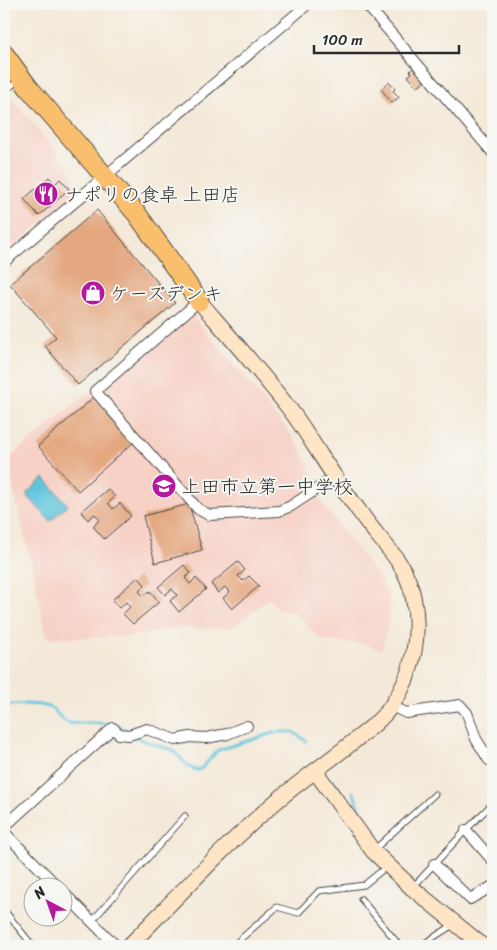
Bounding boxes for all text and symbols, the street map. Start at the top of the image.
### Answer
scale bar [314,22,460,54]
text: 100 m [322,27,363,53]
place label: ナポリの食卓 上田店 [64,178,240,211]
restaurant icon: ナポリの食卓 上田店 [33,181,59,207]
place label: ケーズデンキ [110,277,222,310]
shop icon: ケーズデンキ [80,280,106,306]
place label: 上田市立第一中学校 [182,470,353,503]
school or university icon: 上田市立第一中学校 [151,473,177,499]
north arrow [22,878,72,928]
text: N [27,880,52,906]

